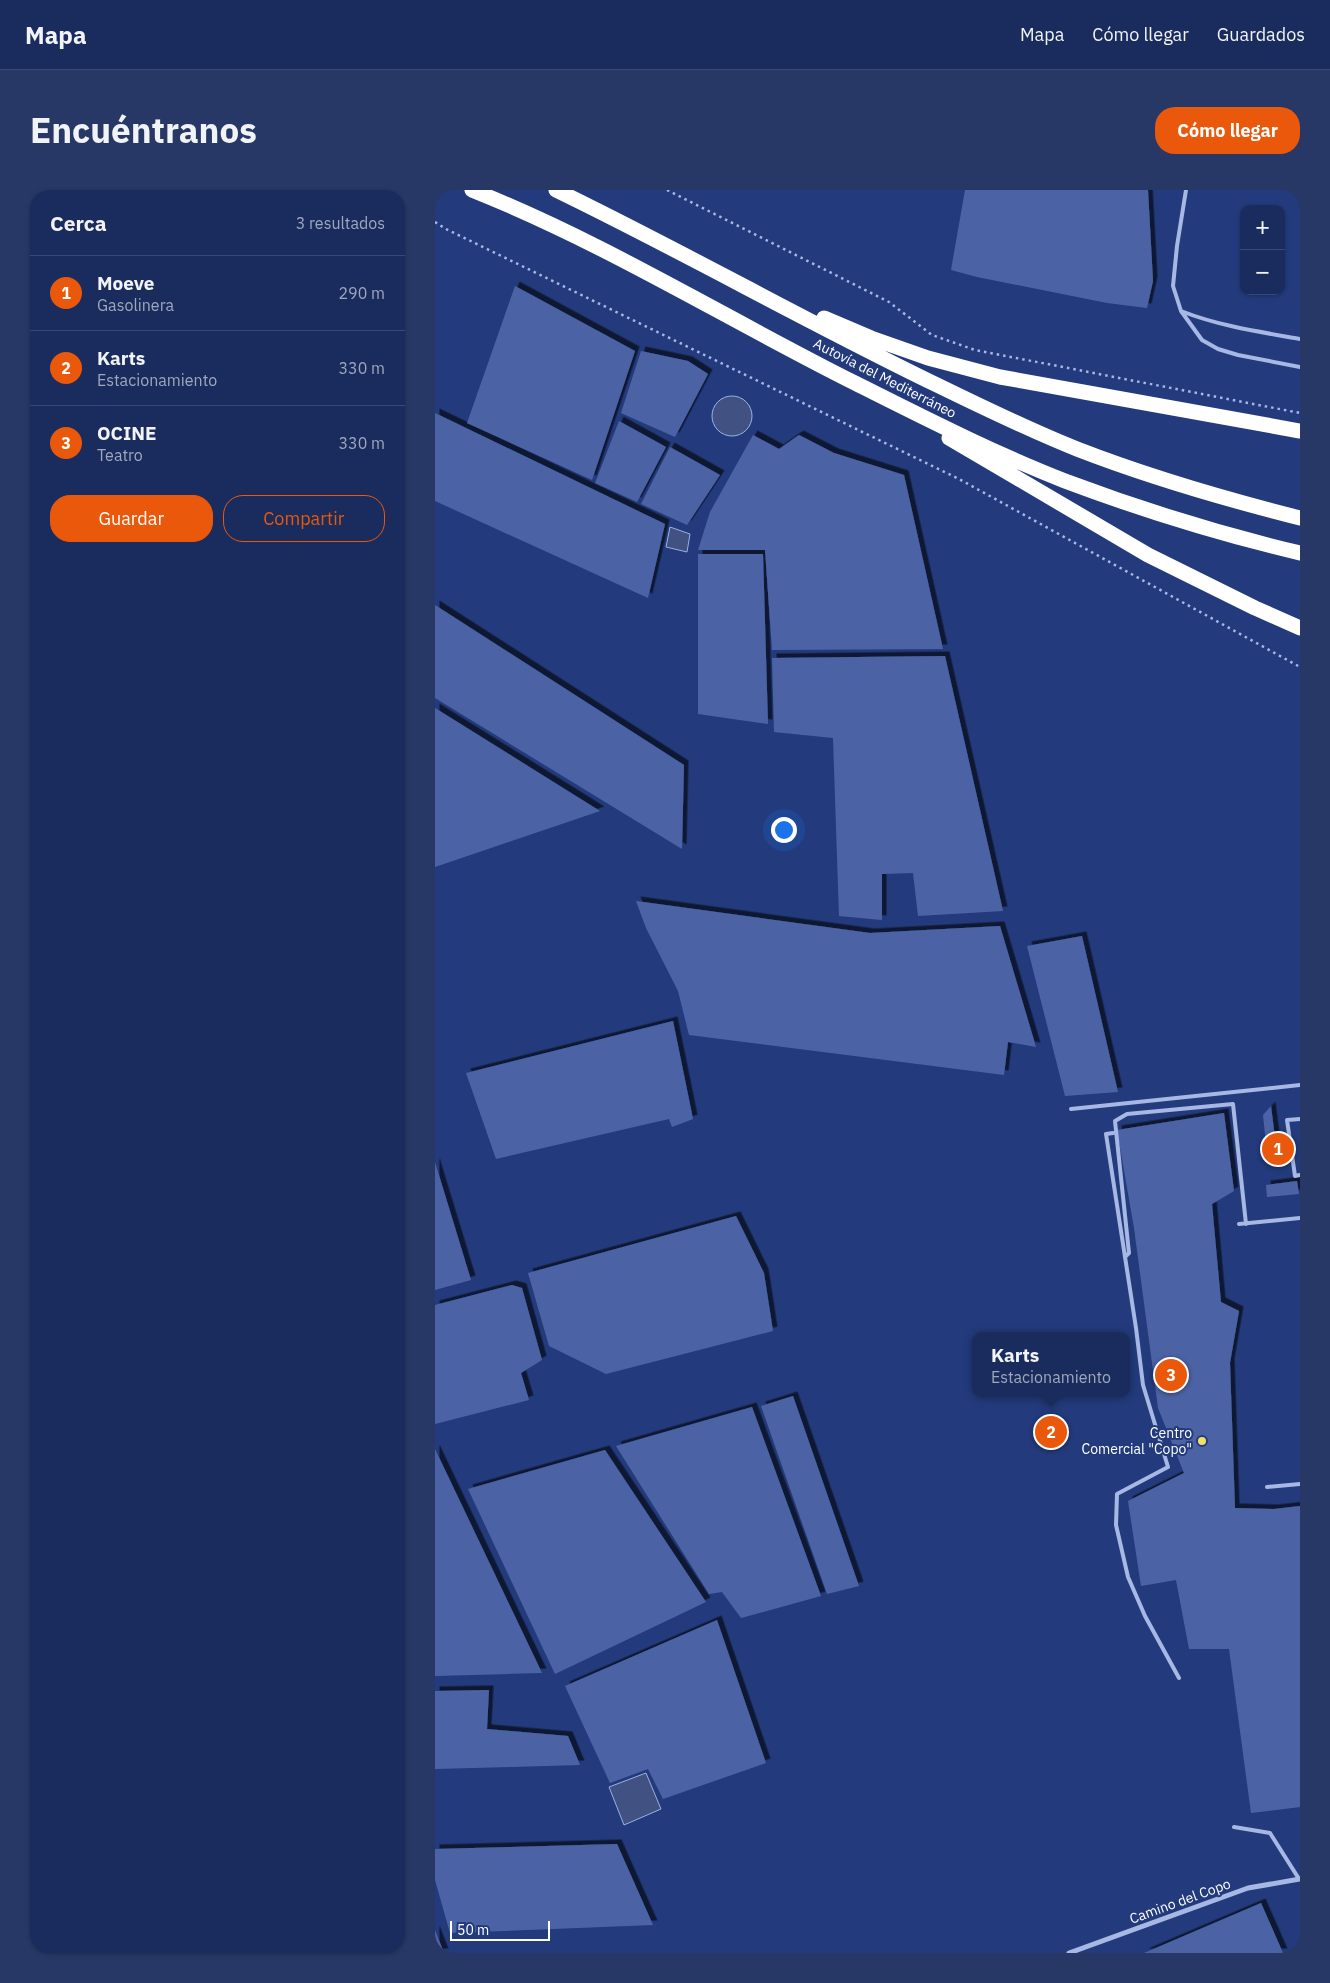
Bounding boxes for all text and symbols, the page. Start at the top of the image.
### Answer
text: Mapa [25,19,87,51]
text: Mapa [1020,23,1064,46]
text: Cómo llegar [1092,23,1189,46]
text: Guardados [1217,23,1305,46]
text: Encuéntranos [30,107,257,153]
button: Cómo llegar [1155,107,1300,154]
map controls [1240,205,1285,295]
button: + [1240,205,1285,250]
text: Cerca [50,209,107,237]
text: 3 resultados [296,213,385,233]
button: − [1240,250,1285,295]
text: Moeve [97,271,155,295]
text: 1 [61,283,71,303]
text: 290 m [338,283,385,303]
text: Gasolinera [97,295,174,315]
street label: Autovía del Mediterráneo [811,334,960,422]
text: Karts [97,346,145,370]
text: 2 [61,358,71,378]
text: 330 m [338,358,385,378]
text: Estacionamiento [97,370,217,390]
text: OCINE [97,421,156,445]
text: 3 [61,433,71,453]
text: 330 m [338,433,385,453]
text: Teatro [97,445,143,465]
button: Guardar [50,495,213,542]
button: Compartir [223,495,385,542]
your location [771,817,797,843]
pin: 1 [1262,1130,1294,1168]
popup [972,1332,1130,1397]
text: Karts [991,1343,1039,1367]
pin: 3 [1155,1356,1187,1394]
text: Estacionamiento [991,1367,1111,1387]
pin: 2 [1035,1413,1067,1451]
place label: Centro Comercial "Copo" [1082,1424,1192,1458]
marker: Centro Comercial "Copo" [1196,1435,1208,1447]
street label: Camino del Copo [1127,1874,1233,1928]
scale bar [450,1918,550,1941]
text: 50 m [457,1921,489,1939]

